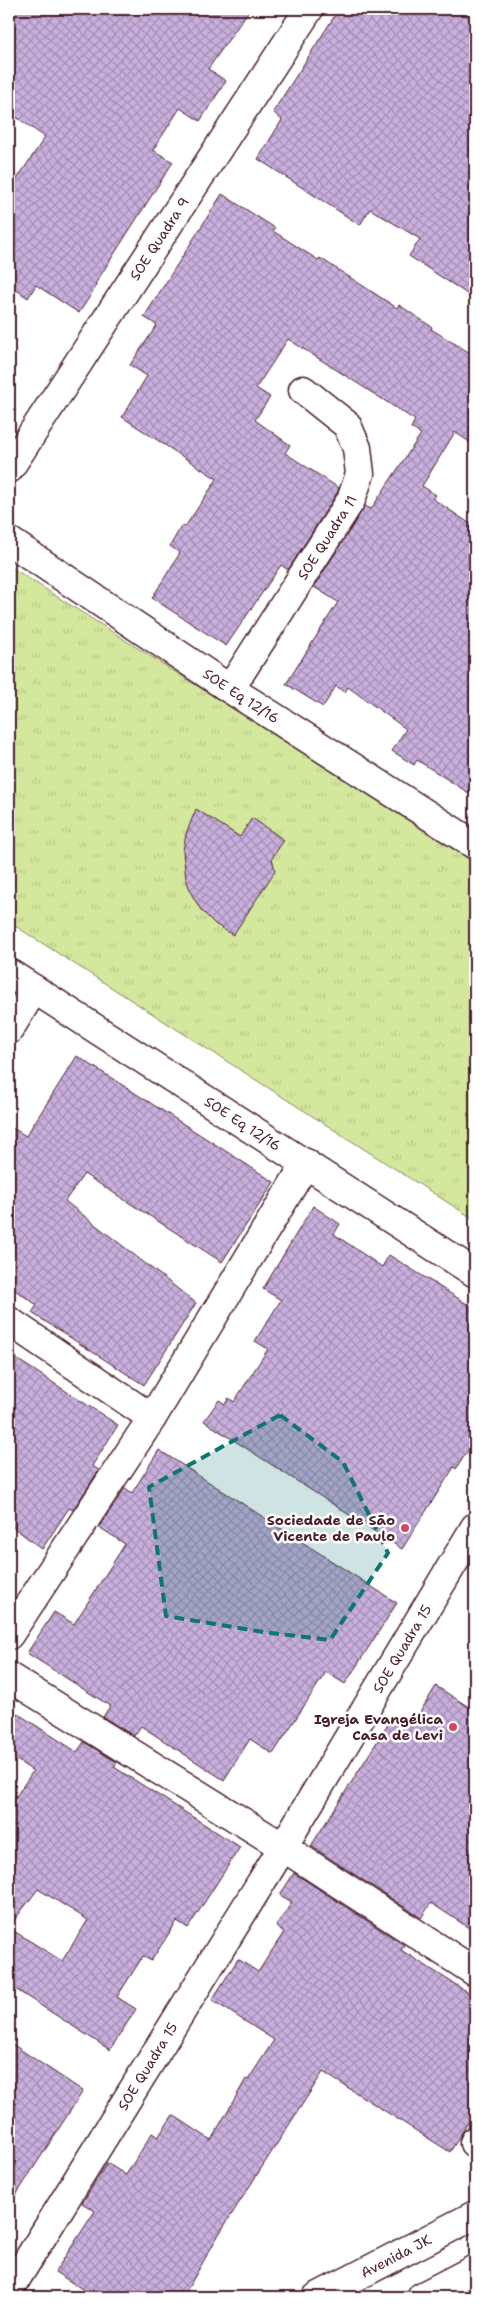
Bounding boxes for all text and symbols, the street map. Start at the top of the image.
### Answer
street label: SOE Quadra 9 [126,194,193,284]
street label: SOE Quadra 11 [293,493,361,583]
street label: SOE Eq 12/16 [199,664,283,727]
street label: SOE Eq 12/16 [201,1092,284,1155]
place label: Sociedade de São Vicente de Paulo [267,1511,395,1545]
marker: Sociedade de São Vicente de Paulo [399,1522,411,1534]
street label: SOE Quadra 15 [369,1601,435,1696]
place label: Igreja Evangélica Casa de Levi [314,1710,443,1744]
marker: Igreja Evangélica Casa de Levi [447,1721,459,1733]
street label: SOE Quadra 15 [114,2019,182,2114]
street label: Avenida JK [358,2230,434,2282]

